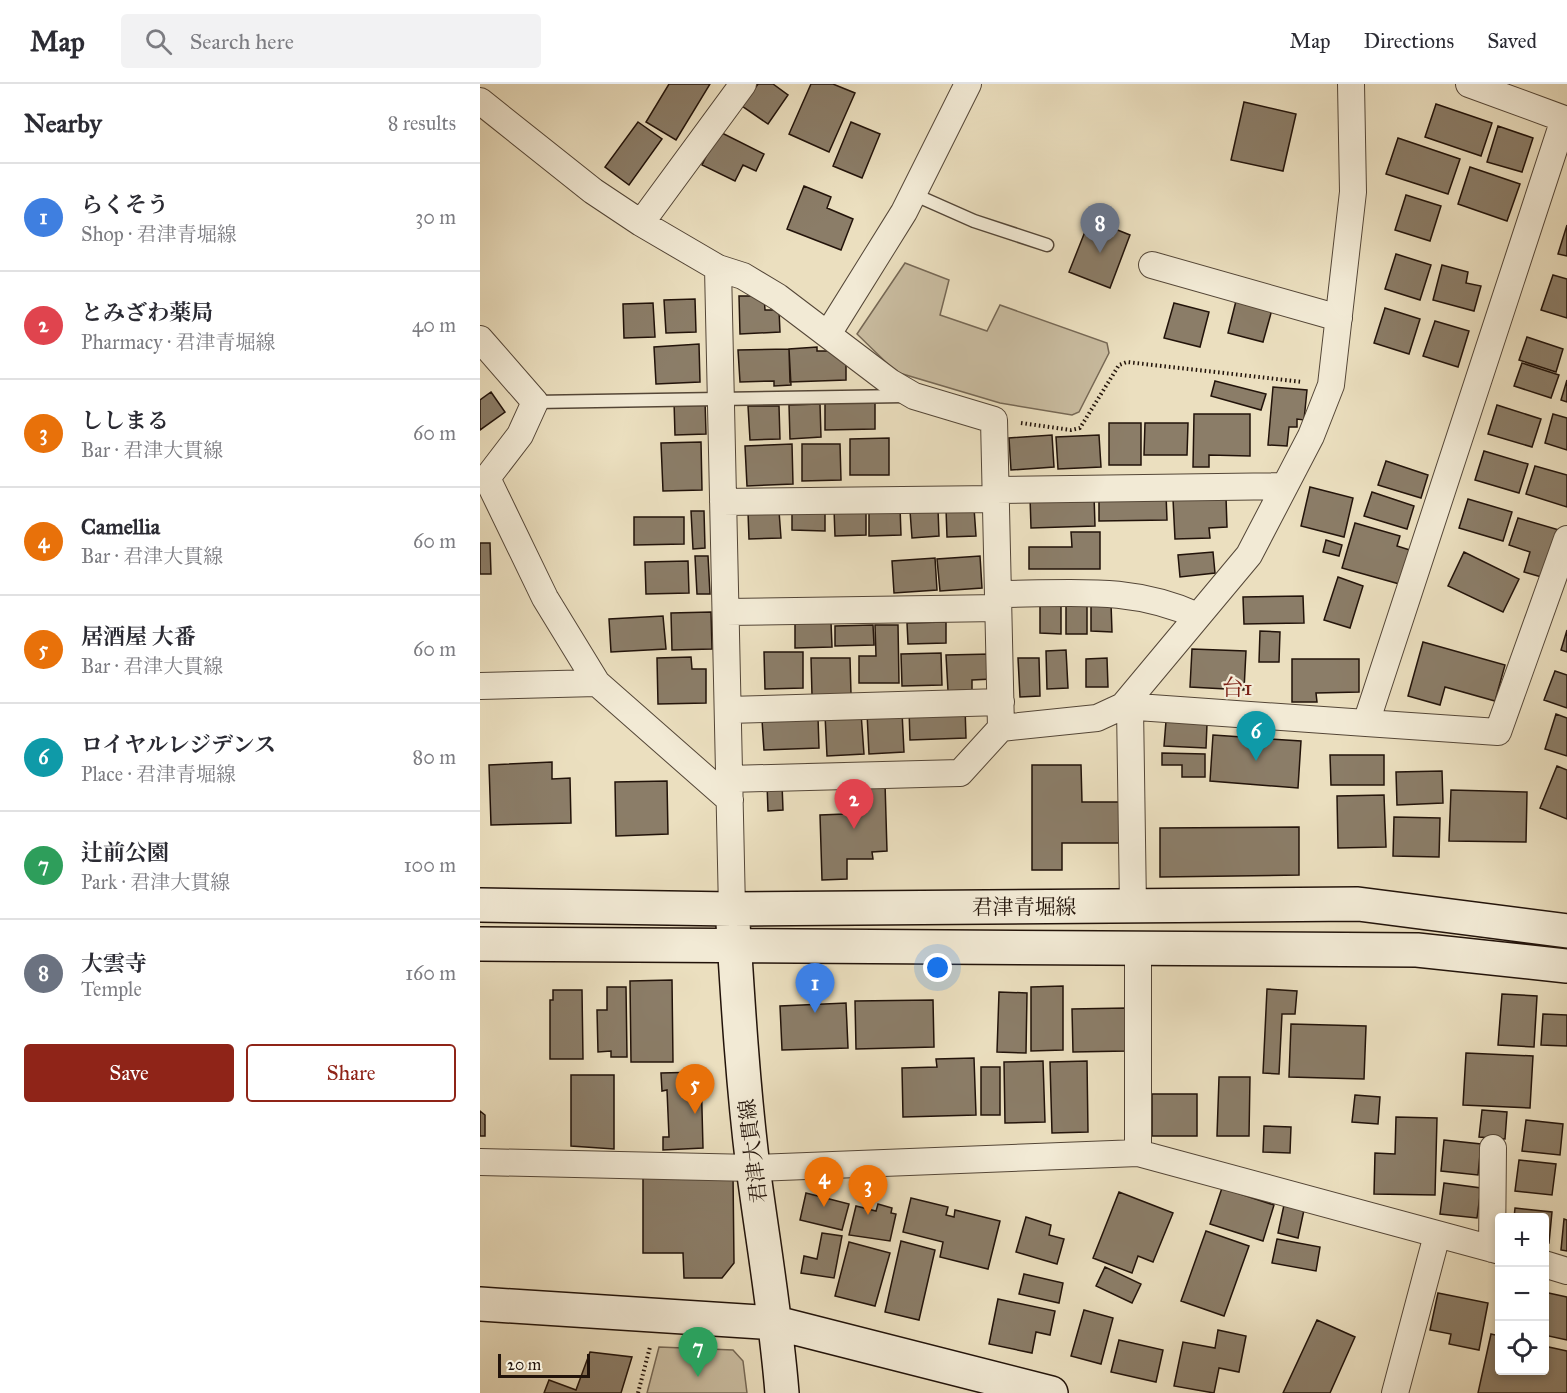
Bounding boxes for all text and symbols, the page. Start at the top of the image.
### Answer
search box [121,14,541,68]
text: Map [30,24,85,59]
icon: search [142,25,175,58]
text: Search here [190,28,294,55]
text: Map [1290,28,1331,54]
text: Directions [1364,28,1454,54]
text: Saved [1487,28,1537,54]
text: Nearby [24,107,102,139]
text: 8 results [388,111,456,135]
text: らくそう [81,191,169,218]
pin: 8 [1080,204,1120,253]
text: 1 [40,205,47,229]
text: 30 m [415,205,456,229]
text: Shop · 君津青堀線 [81,222,237,246]
text: とみざわ薬局 [81,299,213,326]
text: 2 [39,313,48,337]
text: 40 m [412,313,456,337]
text: Pharmacy · 君津青堀線 [81,330,276,354]
text: ししまる [81,407,169,434]
text: 3 [40,421,48,445]
text: 60 m [413,421,456,445]
text: Bar · 君津大貫線 [81,438,223,462]
text: Camellia [81,513,160,540]
text: 4 [38,529,49,553]
text: 60 m [413,529,456,553]
text: Bar · 君津大貫線 [81,544,223,568]
text: 居酒屋 大番 [81,623,196,650]
text: 5 [39,637,48,661]
text: 60 m [413,637,456,661]
text: Bar · 君津大貫線 [81,654,223,678]
district label: 台1 [1222,674,1252,701]
pin: 6 [1236,712,1276,761]
text: ロイヤルレジデンス [81,731,276,758]
text: 6 [38,745,49,769]
text: 80 m [413,745,456,769]
text: Place · 君津青堀線 [81,762,236,786]
pin: 2 [834,780,874,829]
text: 辻前公園 [81,839,169,866]
text: 7 [38,853,49,877]
text: 100 m [404,853,456,877]
text: Park · 君津大貫線 [81,870,230,894]
street label: 君津青堀線 [972,894,1077,920]
text: 大雲寺 [81,950,147,977]
your location [923,953,952,982]
text: 8 [38,961,49,985]
text: 160 m [405,961,456,985]
pin: 1 [796,964,834,1013]
text: Temple [81,977,142,1001]
button: Save [24,1044,234,1102]
button: Share [246,1044,456,1102]
pin: 5 [676,1064,714,1114]
street label: 君津大貫線 [734,1097,772,1205]
pin: 4 [804,1158,844,1207]
pin: 3 [848,1166,888,1215]
map controls [1495,1213,1549,1375]
button: + [1495,1213,1549,1267]
button: − [1495,1267,1549,1321]
button: locate [1495,1321,1549,1375]
pin: 7 [678,1328,718,1377]
scale bar [498,1351,590,1378]
text: 20 m [507,1355,541,1374]

